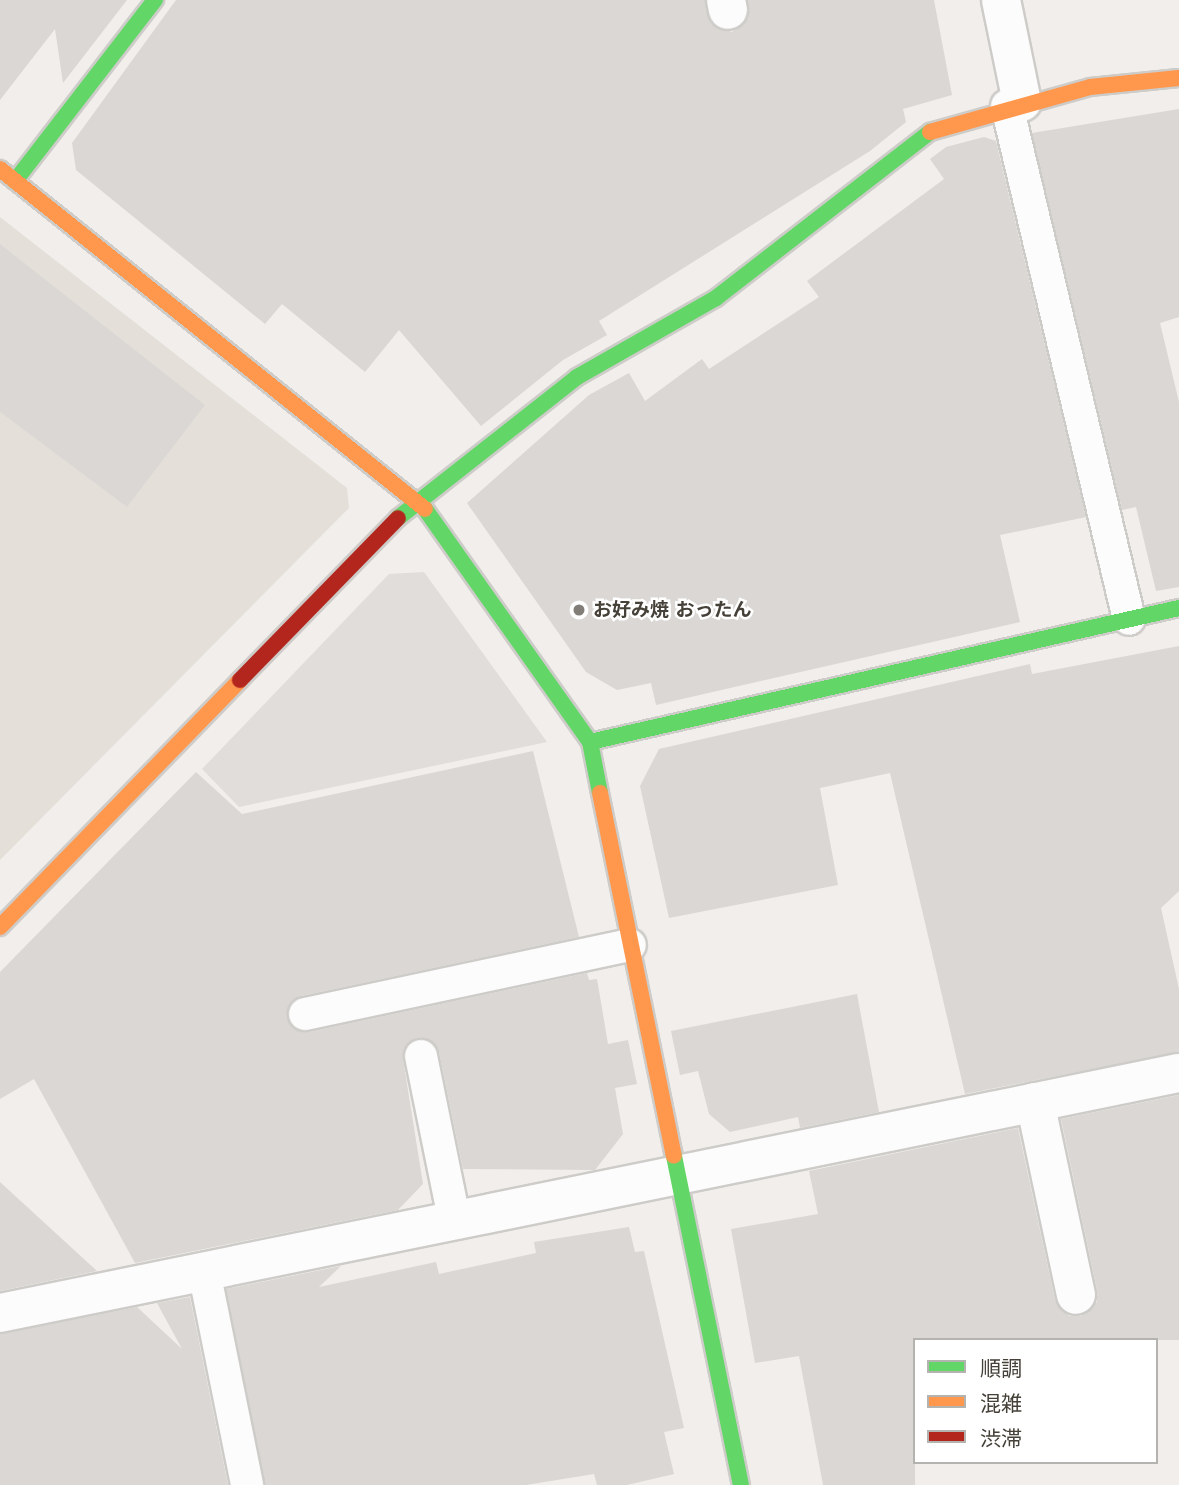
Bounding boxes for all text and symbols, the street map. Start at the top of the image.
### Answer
place label: お好み焼 おったん [593,599,752,621]
marker: お好み焼 おったん [571,602,587,618]
legend [913,1338,1158,1464]
text: 順調 [980,1357,1022,1381]
text: 混雑 [980,1392,1022,1416]
text: 渋滞 [980,1427,1022,1451]

